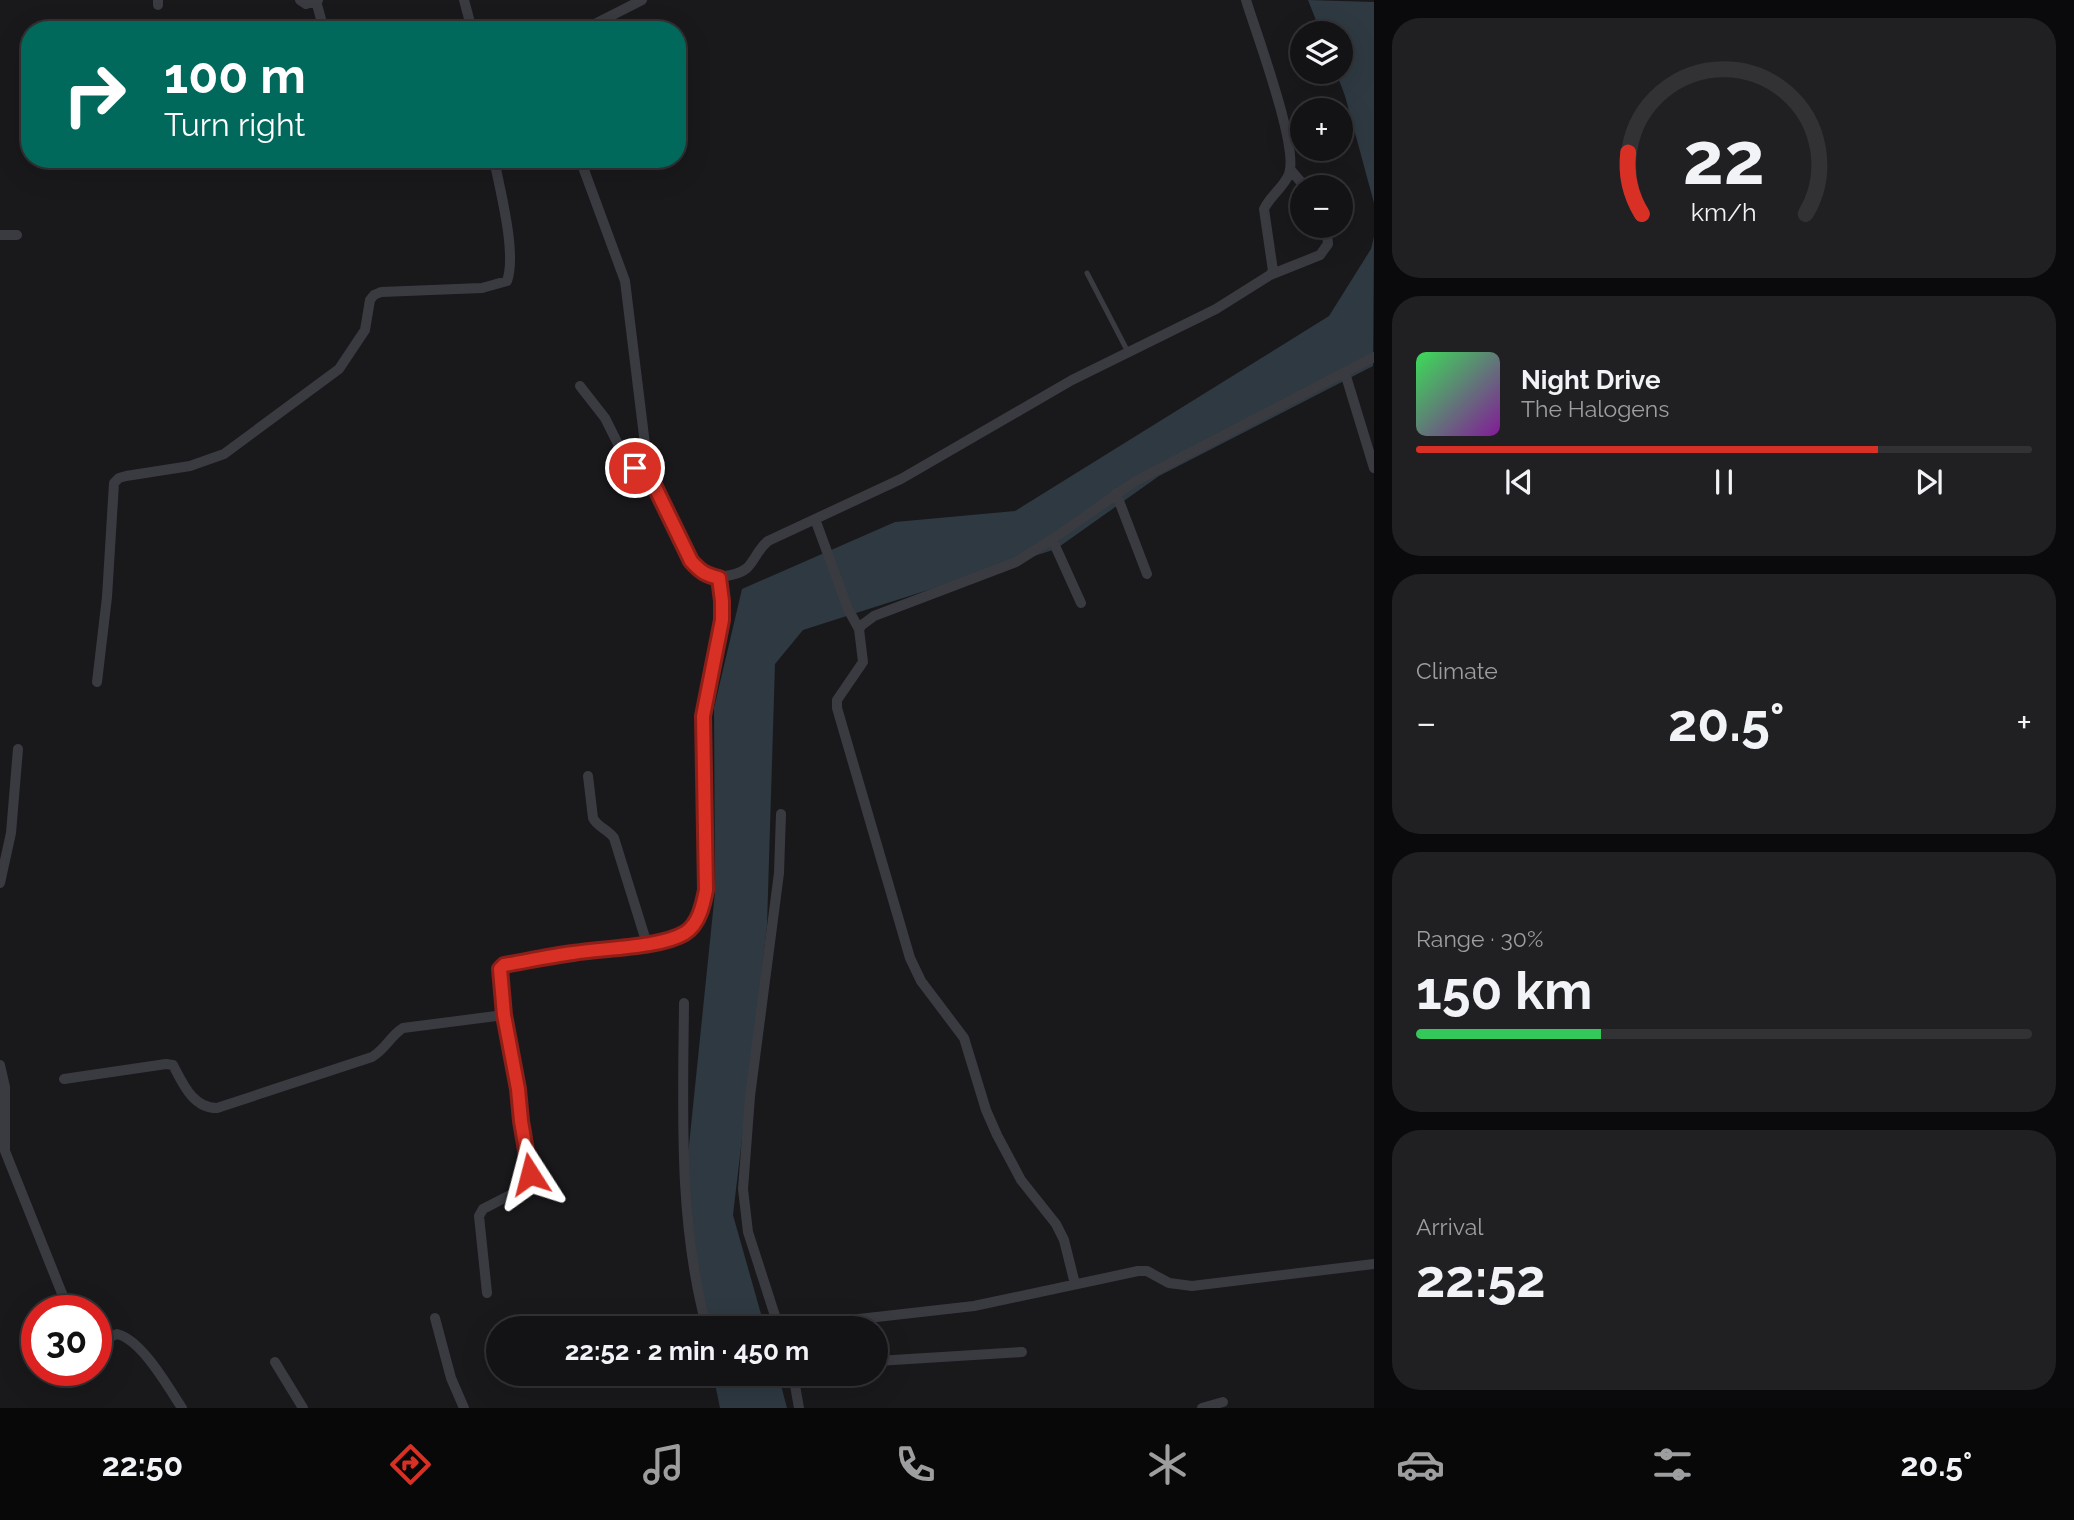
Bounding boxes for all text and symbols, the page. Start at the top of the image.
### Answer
map controls [1290,21,1353,238]
button: layers [1290,21,1353,84]
text: 100 m [164,47,306,104]
icon: right [49,49,140,140]
button: + [1290,98,1353,161]
text: Turn right [164,106,305,143]
text: 22 [1683,116,1765,201]
button: − [1290,175,1353,238]
text: km/h [1691,197,1757,227]
text: Night Drive [1521,365,1660,395]
text: The Halogens [1521,395,1669,422]
pin [605,438,665,498]
icon: arrive [616,449,654,487]
icon: previous [1500,463,1538,501]
icon: pause [1705,463,1743,501]
icon: next [1910,463,1948,501]
text: Climate [1416,657,1498,684]
text: 20.5° [1668,692,1785,753]
text: − [1416,700,1436,745]
text: + [2016,700,2032,745]
text: Range · 30% [1416,925,1543,952]
text: 150 km [1416,960,1592,1021]
position arrow [493,1137,567,1211]
text: Arrival [1416,1213,1483,1240]
text: 22:52 [1416,1248,1546,1309]
speed limit sign: 30 [21,1295,112,1386]
text: 22:52 · 2 min · 450 m [565,1336,809,1366]
icon: directions [386,1440,435,1489]
icon: music [639,1440,688,1489]
icon: phone [891,1440,940,1489]
icon: climate [1143,1440,1192,1489]
icon: car [1396,1440,1445,1489]
icon: filters [1648,1440,1697,1489]
text: 22:50 [102,1446,183,1483]
text: 20.5° [1900,1446,1972,1483]

